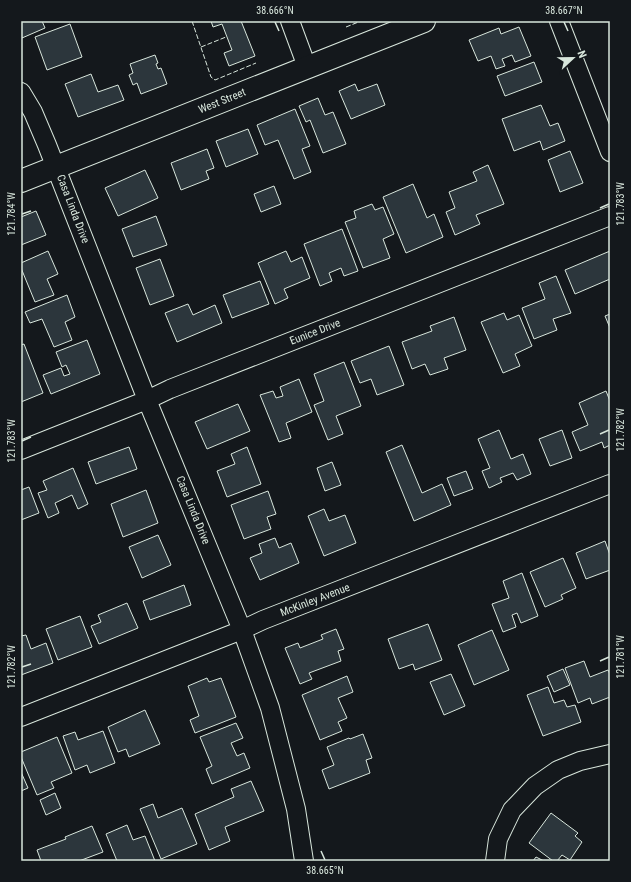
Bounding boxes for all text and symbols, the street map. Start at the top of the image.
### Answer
text: 38.666°N [256,5,294,16]
text: 38.667°N [545,5,583,16]
north arrow [553,38,593,78]
text: N [575,49,589,60]
street label: West Street [196,86,248,116]
street label: Casa Linda Drive [54,173,92,245]
text: 121.783°W [615,182,626,226]
text: 121.784°W [6,192,17,236]
street label: Eunice Drive [288,316,342,348]
text: 121.782°W [615,408,626,452]
text: 121.783°W [6,419,17,463]
street label: Casa Linda Drive [173,474,213,546]
street label: McKinley Avenue [278,581,352,619]
text: 121.781°W [615,635,626,679]
text: 121.782°W [6,645,17,689]
text: 38.665°N [306,865,344,876]

